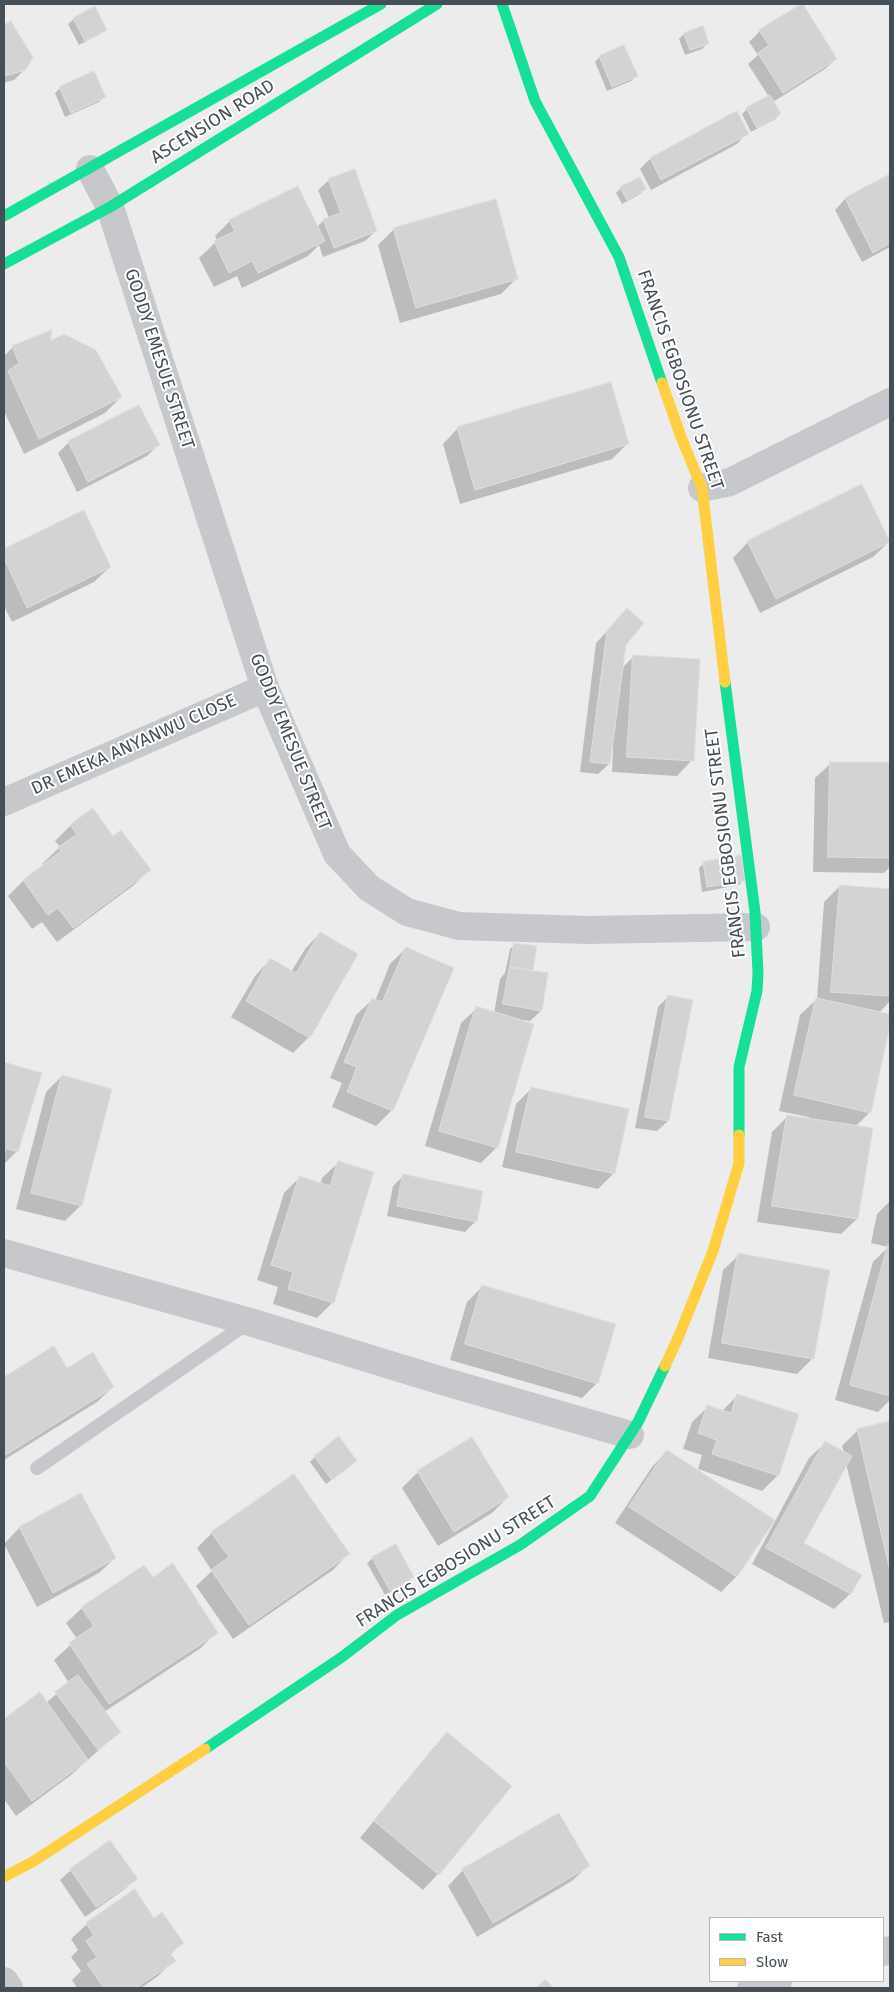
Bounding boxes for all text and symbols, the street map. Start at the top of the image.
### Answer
street label: ASCENSION ROAD [147,75,279,169]
street label: GODDY EMESUE STREET [120,266,198,452]
street label: FRANCIS EGBOSIONU STREET [632,267,728,493]
street label: GODDY EMESUE STREET [245,651,335,833]
street label: DR EMEKA ANYANWU CLOSE [28,690,240,800]
street label: FRANCIS EGBOSIONU STREET [701,727,751,959]
street label: FRANCIS EGBOSIONU STREET [352,1492,560,1632]
legend [709,1917,884,1982]
text: Fast [756,1928,783,1946]
text: Slow [756,1953,788,1971]

